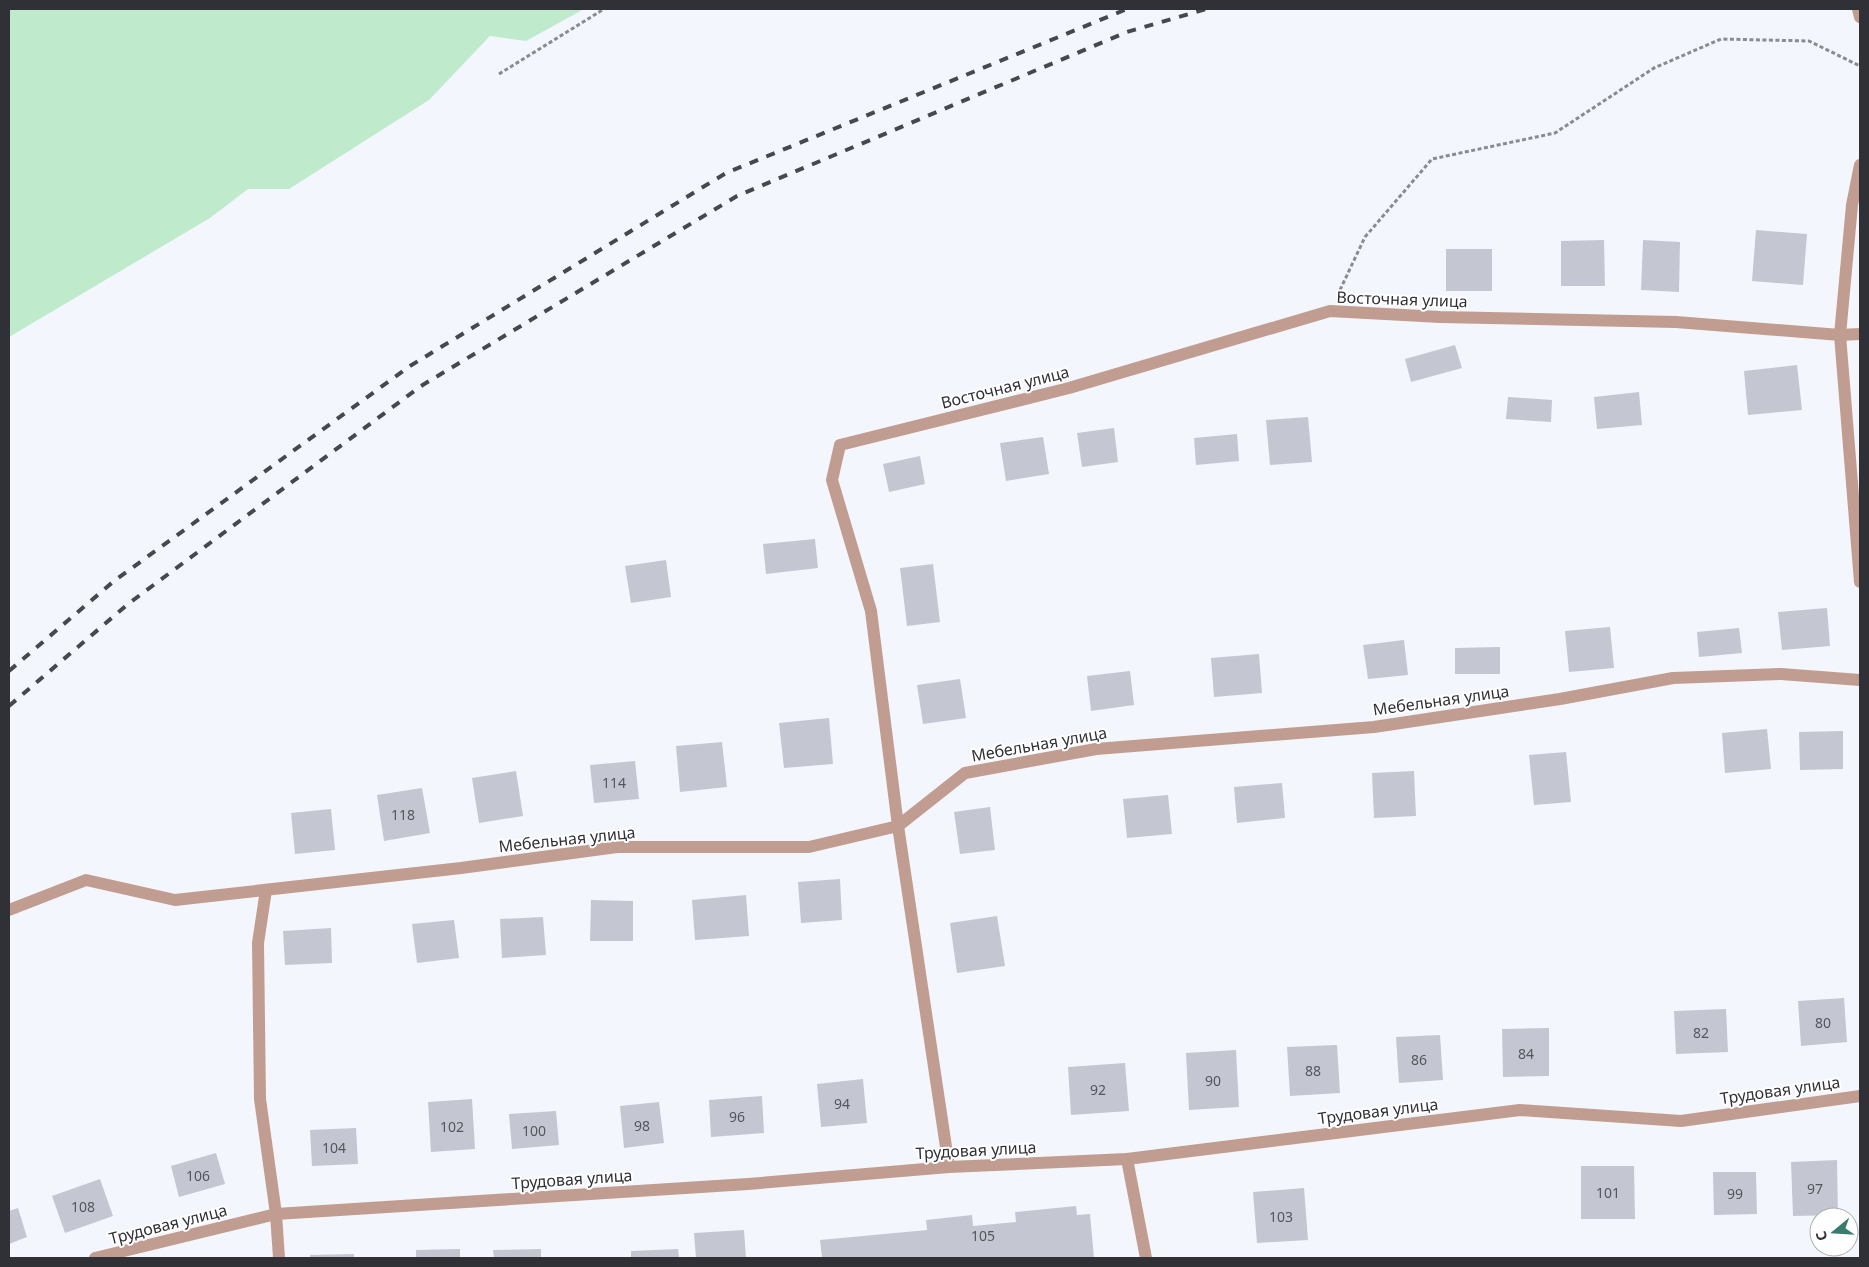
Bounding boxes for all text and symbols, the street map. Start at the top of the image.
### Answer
street label: Восточная улица [1336,286,1468,312]
street label: Восточная улица [939,360,1071,414]
street label: Мебельная улица [1371,680,1511,720]
street label: Мебельная улица [969,721,1109,767]
house number: 114 [602,773,626,792]
house number: 118 [391,805,415,824]
street label: Мебельная улица [498,821,636,857]
house number: 80 [1815,1013,1831,1032]
house number: 82 [1693,1023,1709,1042]
house number: 84 [1518,1044,1534,1063]
house number: 86 [1411,1050,1427,1069]
house number: 88 [1305,1061,1321,1080]
house number: 90 [1205,1071,1221,1090]
street label: Трудовая улица [1719,1071,1841,1109]
house number: 92 [1090,1080,1106,1099]
street label: Трудовая улица [1317,1093,1439,1129]
house number: 94 [834,1094,850,1113]
house number: 96 [729,1107,745,1126]
house number: 98 [634,1116,650,1135]
house number: 102 [440,1117,464,1136]
house number: 100 [522,1121,546,1140]
street label: Трудовая улица [915,1136,1037,1164]
house number: 104 [322,1138,346,1157]
street label: Трудовая улица [511,1164,633,1194]
house number: 106 [186,1166,210,1185]
house number: 97 [1807,1179,1823,1198]
house number: 101 [1596,1183,1620,1202]
house number: 99 [1727,1184,1743,1203]
house number: 108 [71,1197,95,1216]
street label: Трудовая улица [107,1199,229,1249]
house number: 103 [1269,1207,1293,1226]
north arrow [1809,1207,1859,1257]
house number: 105 [971,1226,995,1245]
text: С [1811,1229,1832,1243]

